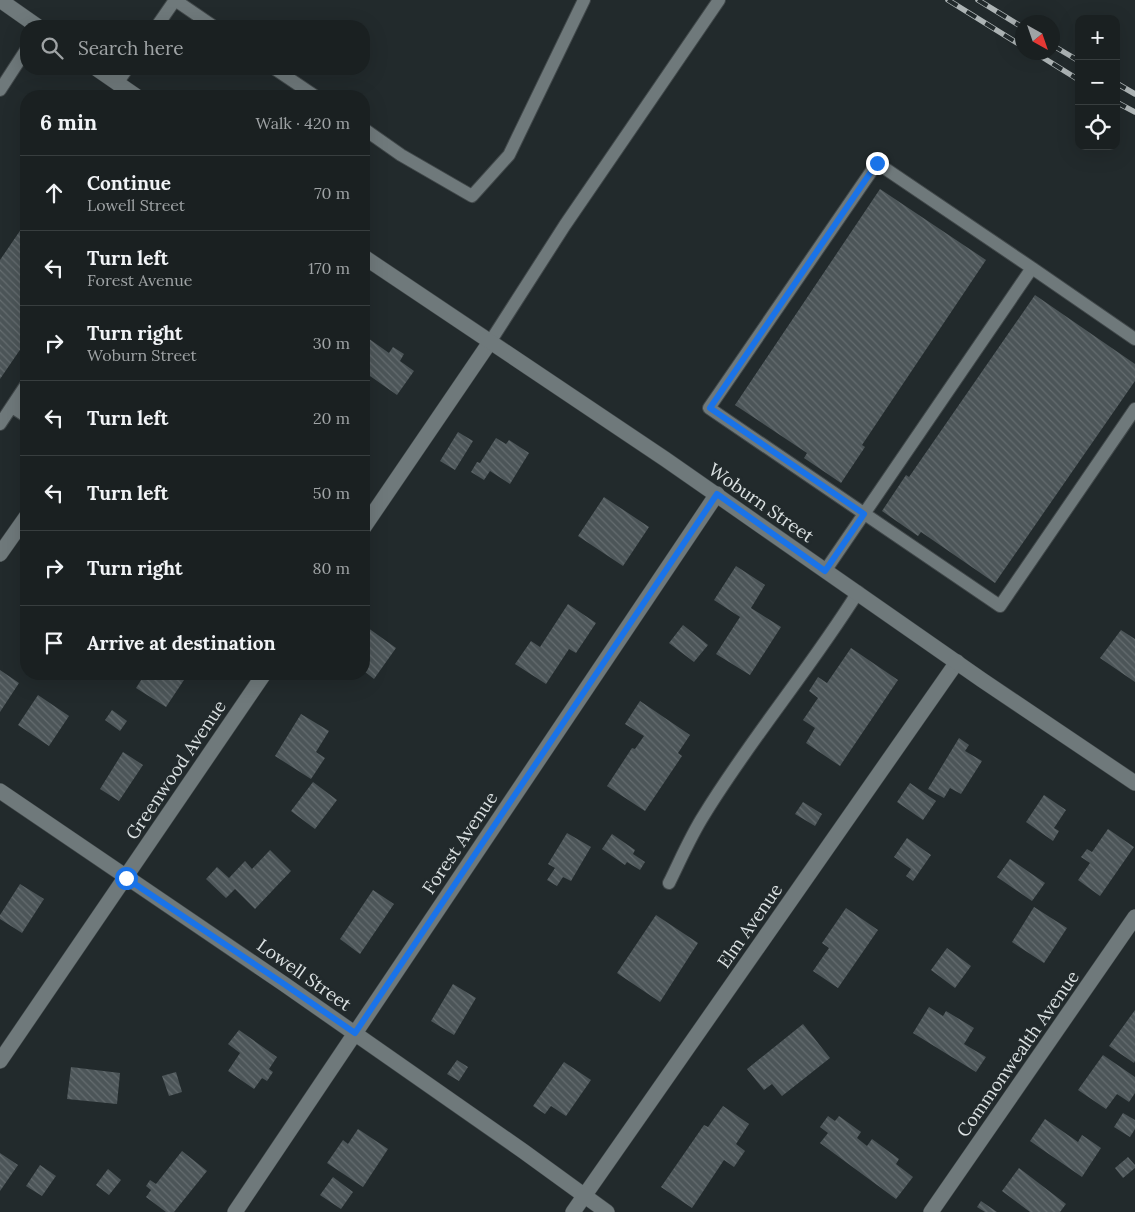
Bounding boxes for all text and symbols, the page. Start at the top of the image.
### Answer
north arrow [1015,15,1060,60]
map controls [1075,15,1120,150]
button: + [1075,15,1120,60]
search box [20,20,370,75]
icon: search [38,34,66,62]
text: Search here [78,36,184,60]
button: − [1075,60,1120,105]
button: locate [1075,105,1120,150]
text: 6 min [40,109,97,136]
text: Walk · 420 m [255,113,350,133]
route end [866,152,889,175]
text: Continue [87,171,171,195]
icon: ahead [40,179,68,207]
text: 70 m [314,183,350,203]
text: Lowell Street [87,195,185,215]
text: Turn left [87,246,168,270]
icon: left [40,254,68,282]
text: 170 m [308,258,350,278]
text: Forest Avenue [87,270,193,290]
text: Turn right [87,321,183,345]
icon: right [40,329,68,357]
text: 30 m [313,333,350,353]
text: Woburn Street [87,345,197,365]
icon: left [40,404,68,432]
text: Turn left [87,406,168,430]
text: 20 m [313,408,350,428]
street label: Woburn Street [704,458,818,547]
icon: left [40,479,68,507]
text: Turn left [87,481,168,505]
text: 50 m [313,483,350,503]
icon: right [40,554,68,582]
text: Turn right [87,556,183,580]
text: 80 m [313,558,350,578]
icon: arrive [40,629,68,657]
text: Arrive at destination [87,631,276,655]
street label: Greenwood Avenue [120,695,231,844]
street label: Forest Avenue [417,787,502,898]
route start [115,867,138,890]
street label: Elm Avenue [712,879,787,972]
street label: Lowell Street [253,934,356,1016]
street label: Commonwealth Avenue [951,966,1084,1141]

